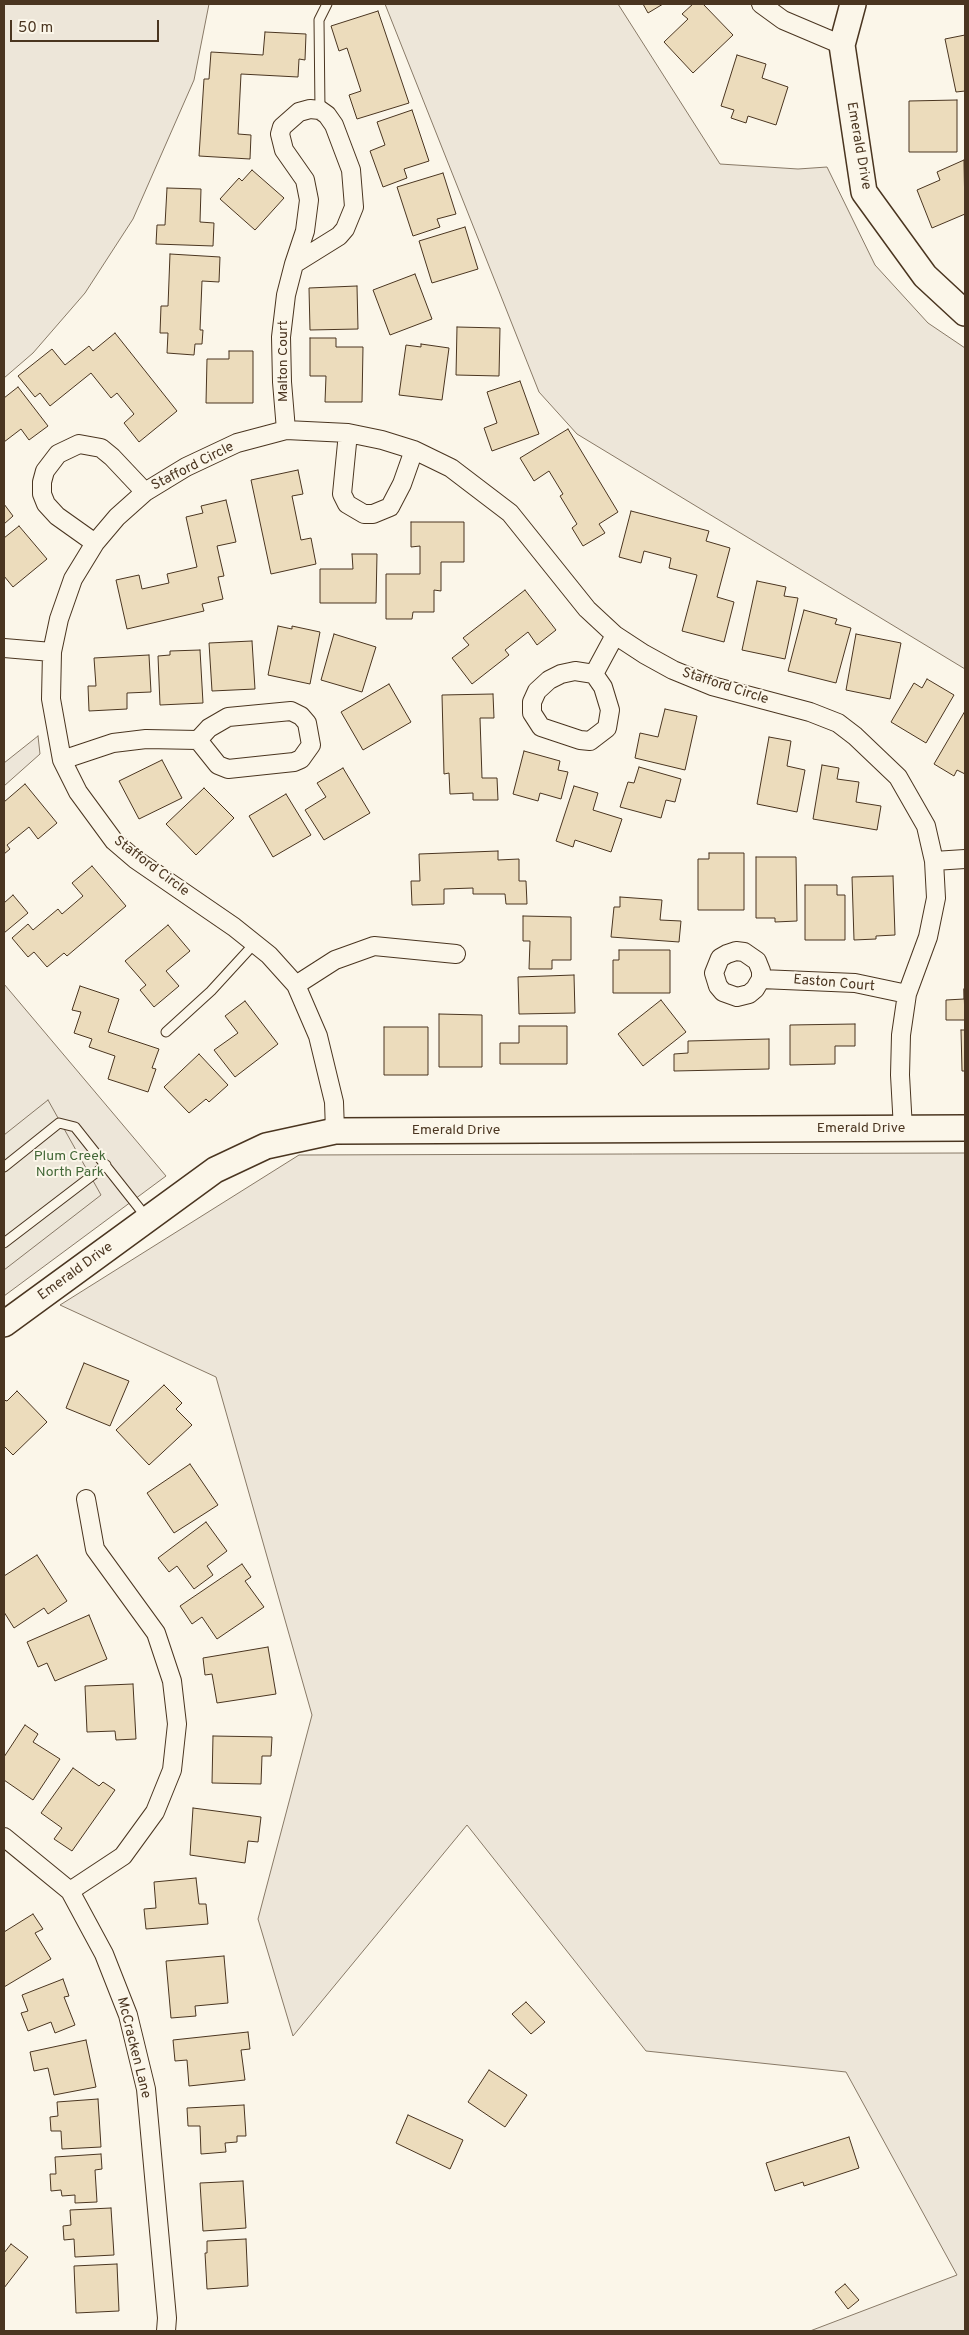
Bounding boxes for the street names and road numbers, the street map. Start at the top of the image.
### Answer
street label: Emerald Drive [842,101,874,191]
street label: Malton Court [276,320,292,402]
street label: Stafford Circle [149,439,237,495]
street label: Stafford Circle [680,665,770,709]
street label: Stafford Circle [110,833,192,901]
street label: Easton Court [792,972,876,996]
street label: Emerald Drive [817,1121,905,1137]
street label: Emerald Drive [412,1123,500,1139]
street label: Emerald Drive [35,1239,117,1305]
street label: McCracken Lane [112,1996,154,2100]

